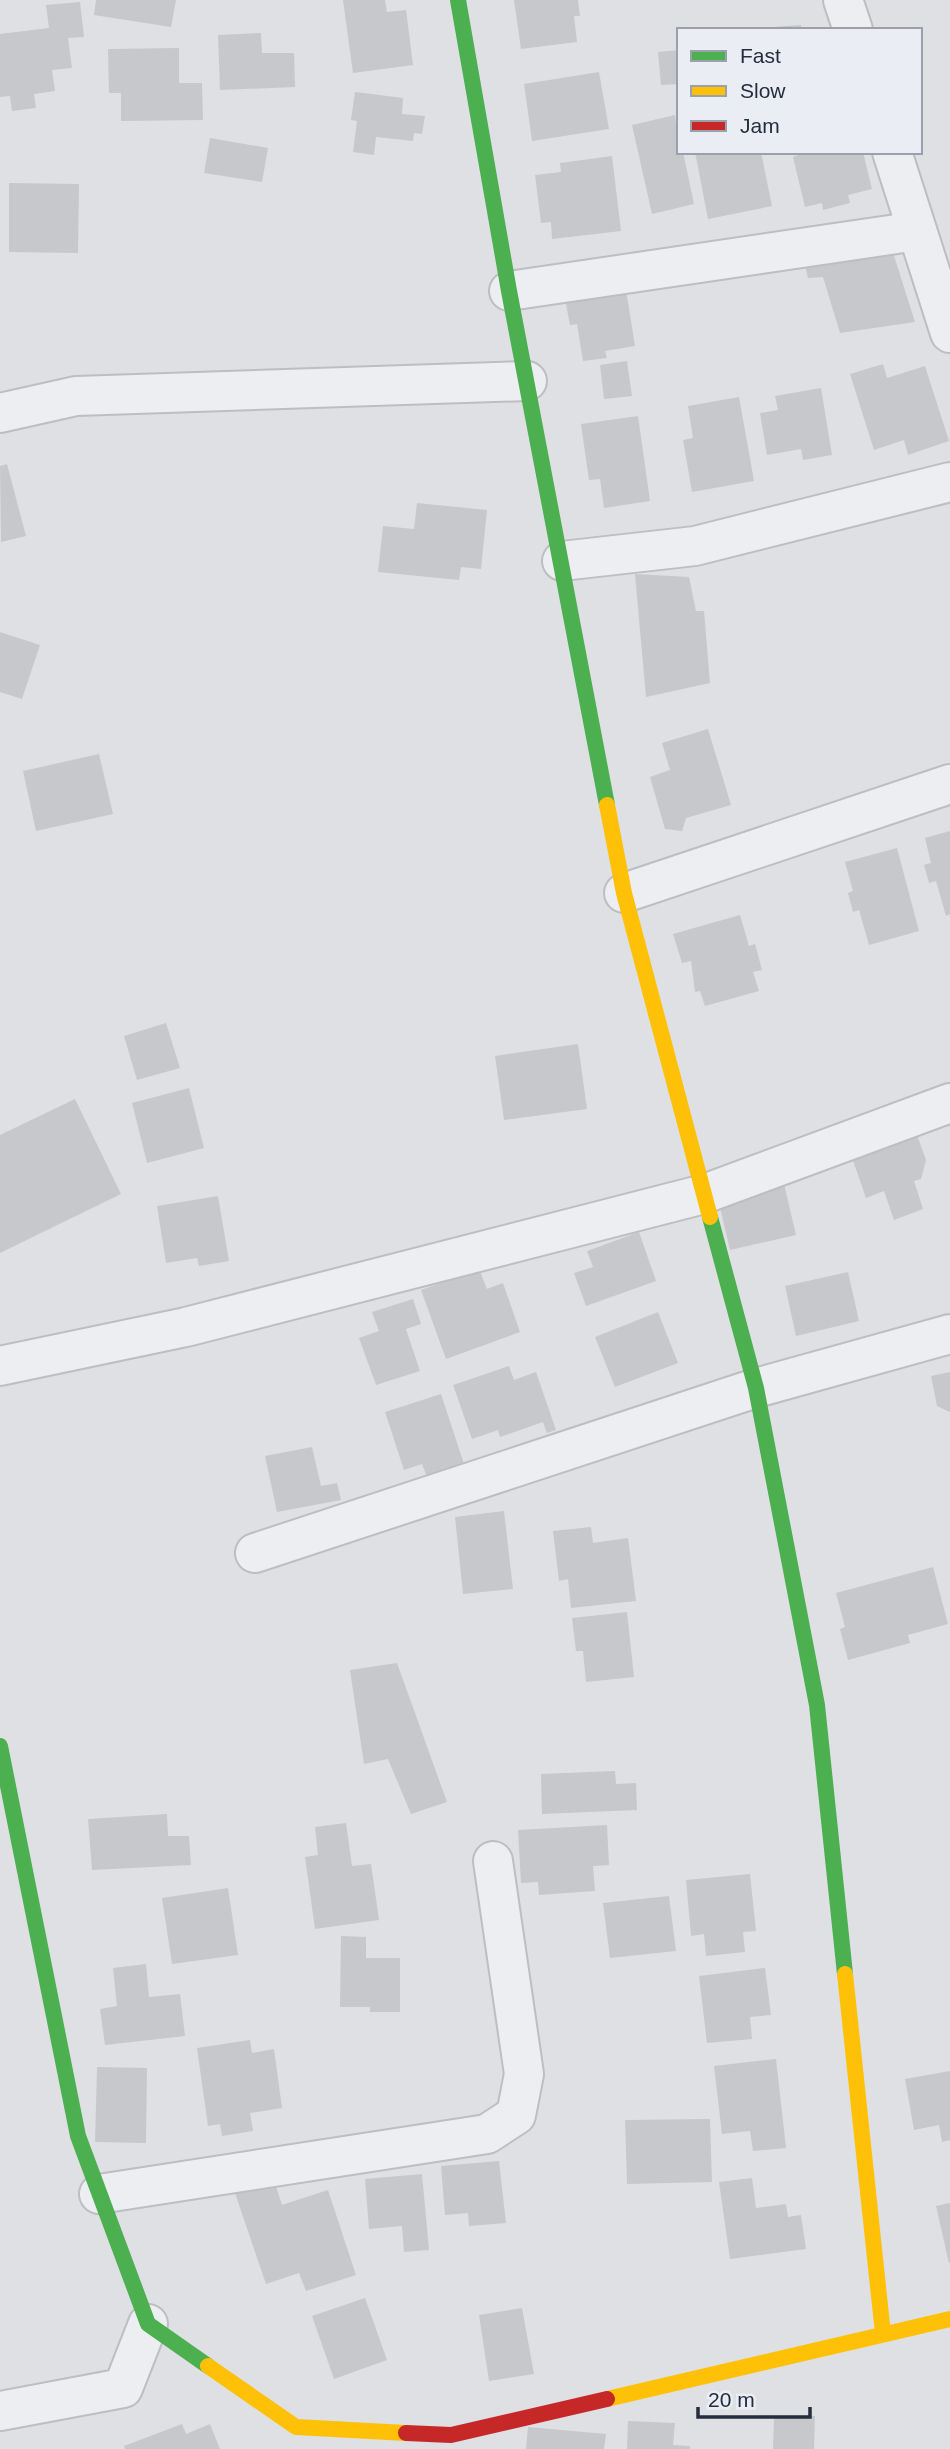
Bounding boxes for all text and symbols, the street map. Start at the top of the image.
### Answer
legend [677,28,922,154]
text: Fast [740,44,781,67]
text: Slow [740,79,786,102]
text: Jam [740,114,780,137]
scale bar [698,2376,810,2420]
text: 20 m [708,2388,755,2411]

